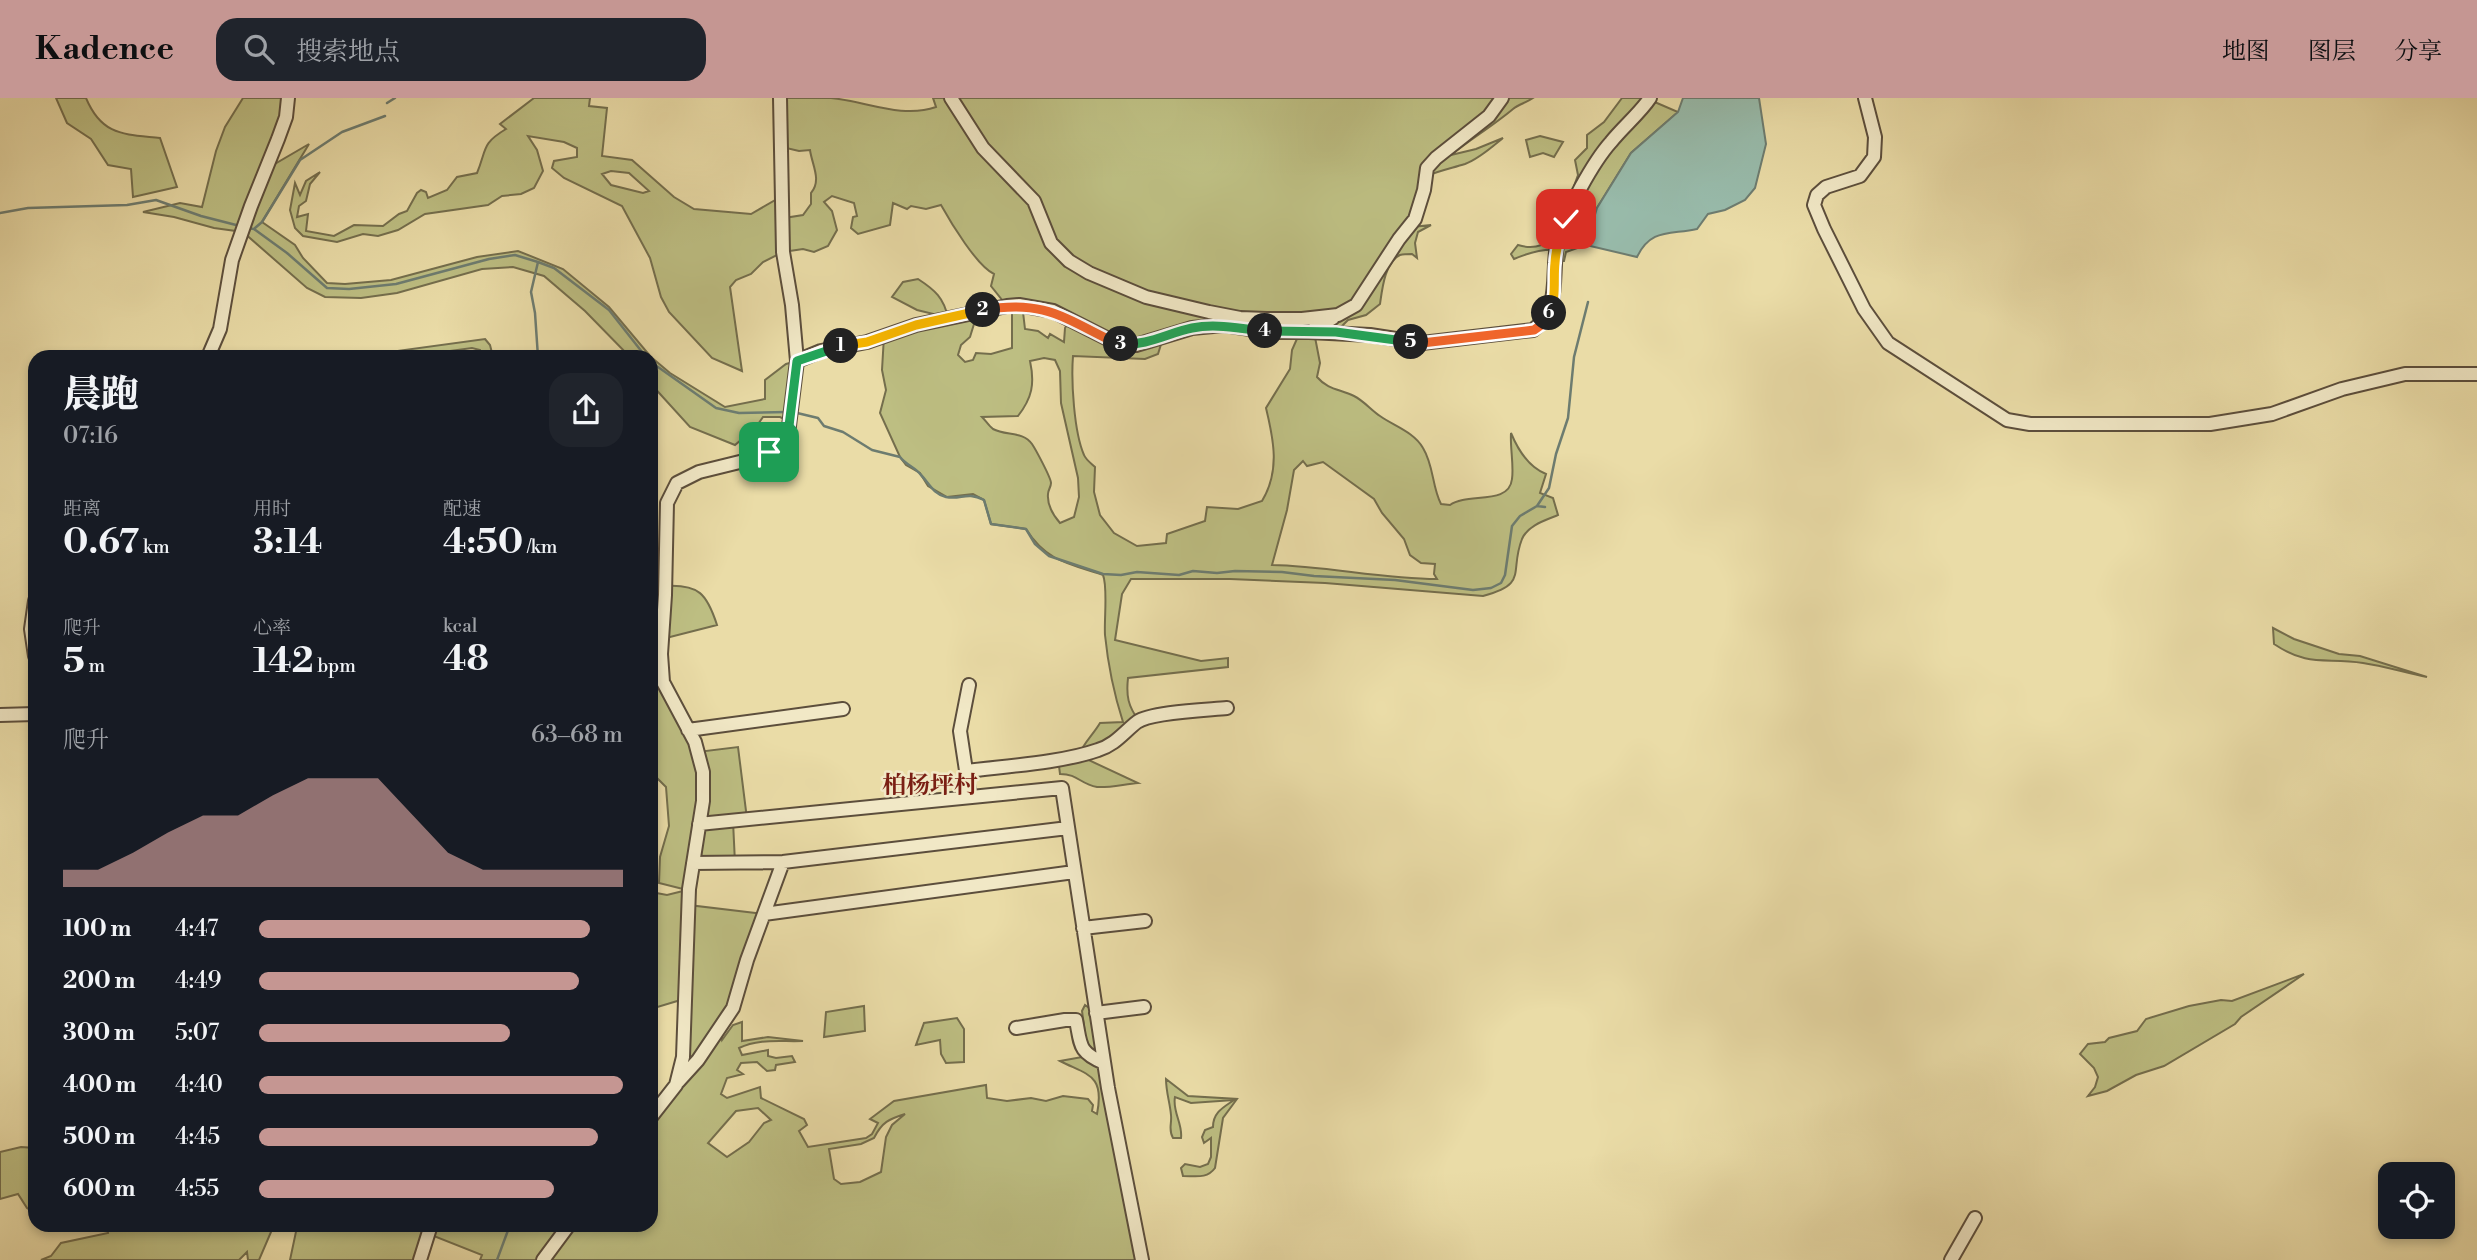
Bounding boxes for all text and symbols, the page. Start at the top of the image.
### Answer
search box [216,18,706,81]
text: Kadence [35,29,174,70]
icon: search [240,30,278,68]
text: 搜索地点 [296,36,400,68]
text: 地图 [2222,37,2270,67]
text: 图层 [2308,37,2356,67]
text: 分享 [2394,37,2442,67]
pin [1536,189,1596,249]
icon: check [1547,200,1585,238]
pin: 2 [965,292,1000,328]
pin: 6 [1532,296,1566,330]
text: 2 [977,297,988,321]
text: 6 [1543,300,1554,324]
pin: 4 [1248,314,1282,348]
text: 4 [1258,318,1271,342]
pin: 5 [1394,324,1428,360]
pin: 3 [1104,327,1138,362]
pin: 1 [824,328,858,364]
text: 5 [1405,329,1416,353]
text: 3 [1115,331,1126,355]
text: 1 [836,333,845,357]
text: 晨跑 [63,372,139,419]
button: share [549,373,623,447]
text: 07:16 [63,422,118,450]
pin [739,422,799,482]
icon: arrive [750,433,788,471]
text: 距离 [63,497,101,521]
text: 用时 [253,497,291,521]
text: 配速 [443,497,481,521]
text: 0.67 [63,521,139,564]
text: 3:14 [253,521,322,564]
text: 4:50 [443,521,523,564]
text: km [139,535,170,559]
text: /km [523,535,557,559]
text: kcal [443,614,477,638]
text: 爬升 [63,616,101,640]
text: 心率 [253,616,291,640]
text: 48 [443,638,489,681]
text: 5 [63,640,85,683]
text: 142 [253,640,314,683]
text: m [85,654,105,678]
text: bpm [314,654,356,678]
text: 63–68 m [531,721,623,749]
text: 爬升 [63,726,109,754]
district label: 柏杨坪村 [882,771,978,801]
text: 100 m [63,915,131,943]
text: 4:47 [175,915,218,943]
text: 200 m [63,967,135,995]
text: 4:49 [175,967,222,995]
text: 300 m [63,1019,135,1047]
text: 5:07 [175,1019,219,1047]
text: 400 m [63,1071,136,1099]
text: 4:40 [175,1071,223,1099]
text: 500 m [63,1123,135,1151]
text: 4:45 [175,1123,220,1151]
map controls [2378,1162,2455,1239]
button: locate [2378,1162,2455,1239]
text: 600 m [63,1175,136,1203]
text: 4:55 [175,1175,219,1203]

